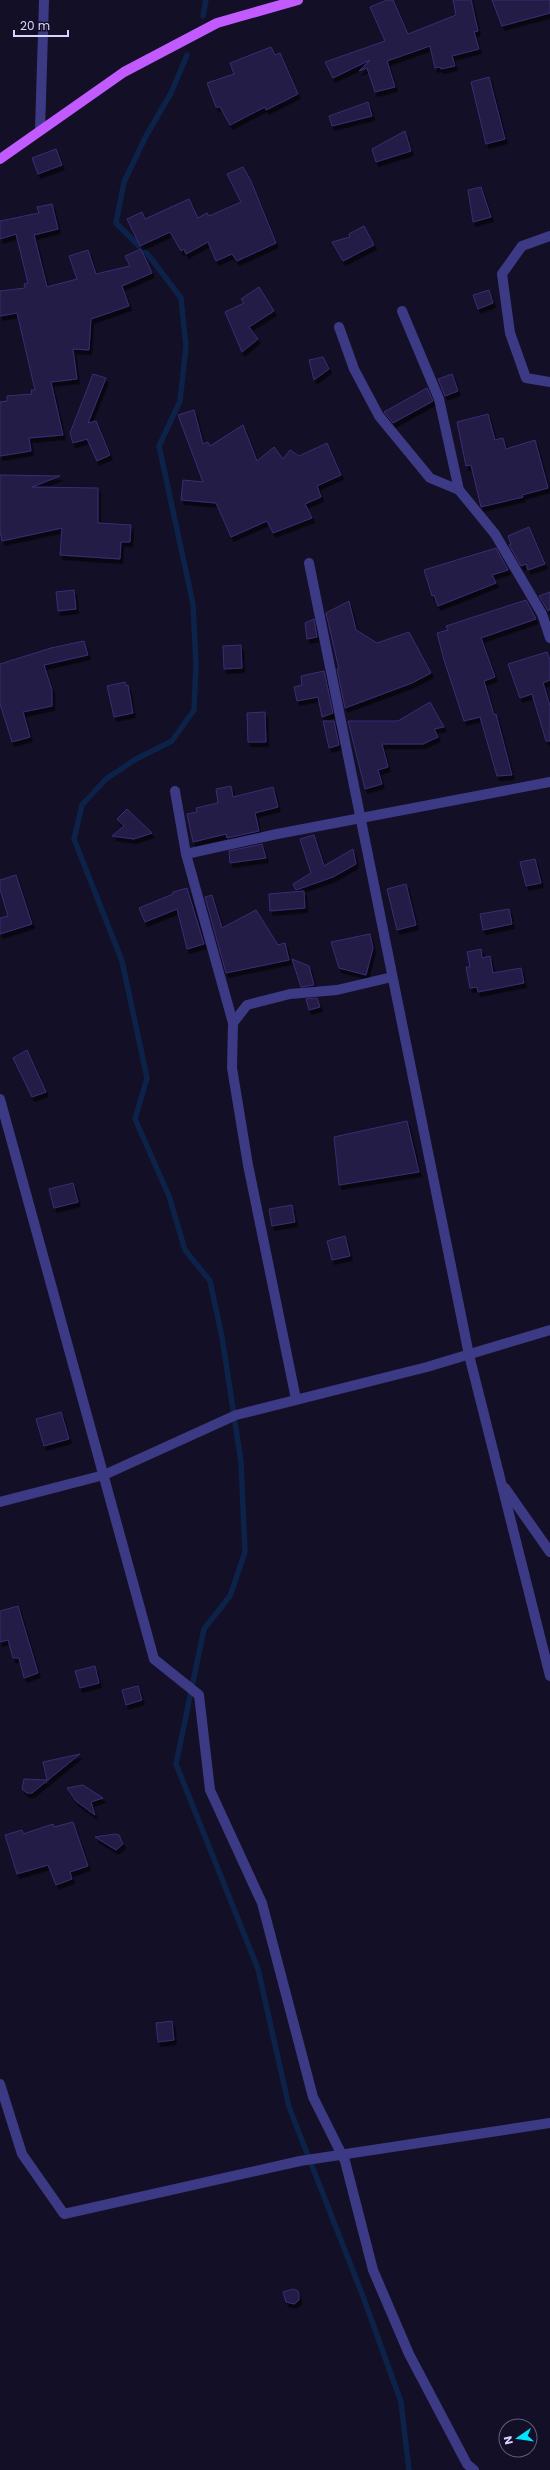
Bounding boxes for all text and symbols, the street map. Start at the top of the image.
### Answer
scale bar [14,12,68,38]
text: 20 m [20,17,50,34]
north arrow [498,2418,538,2458]
text: N [500,2434,517,2446]

